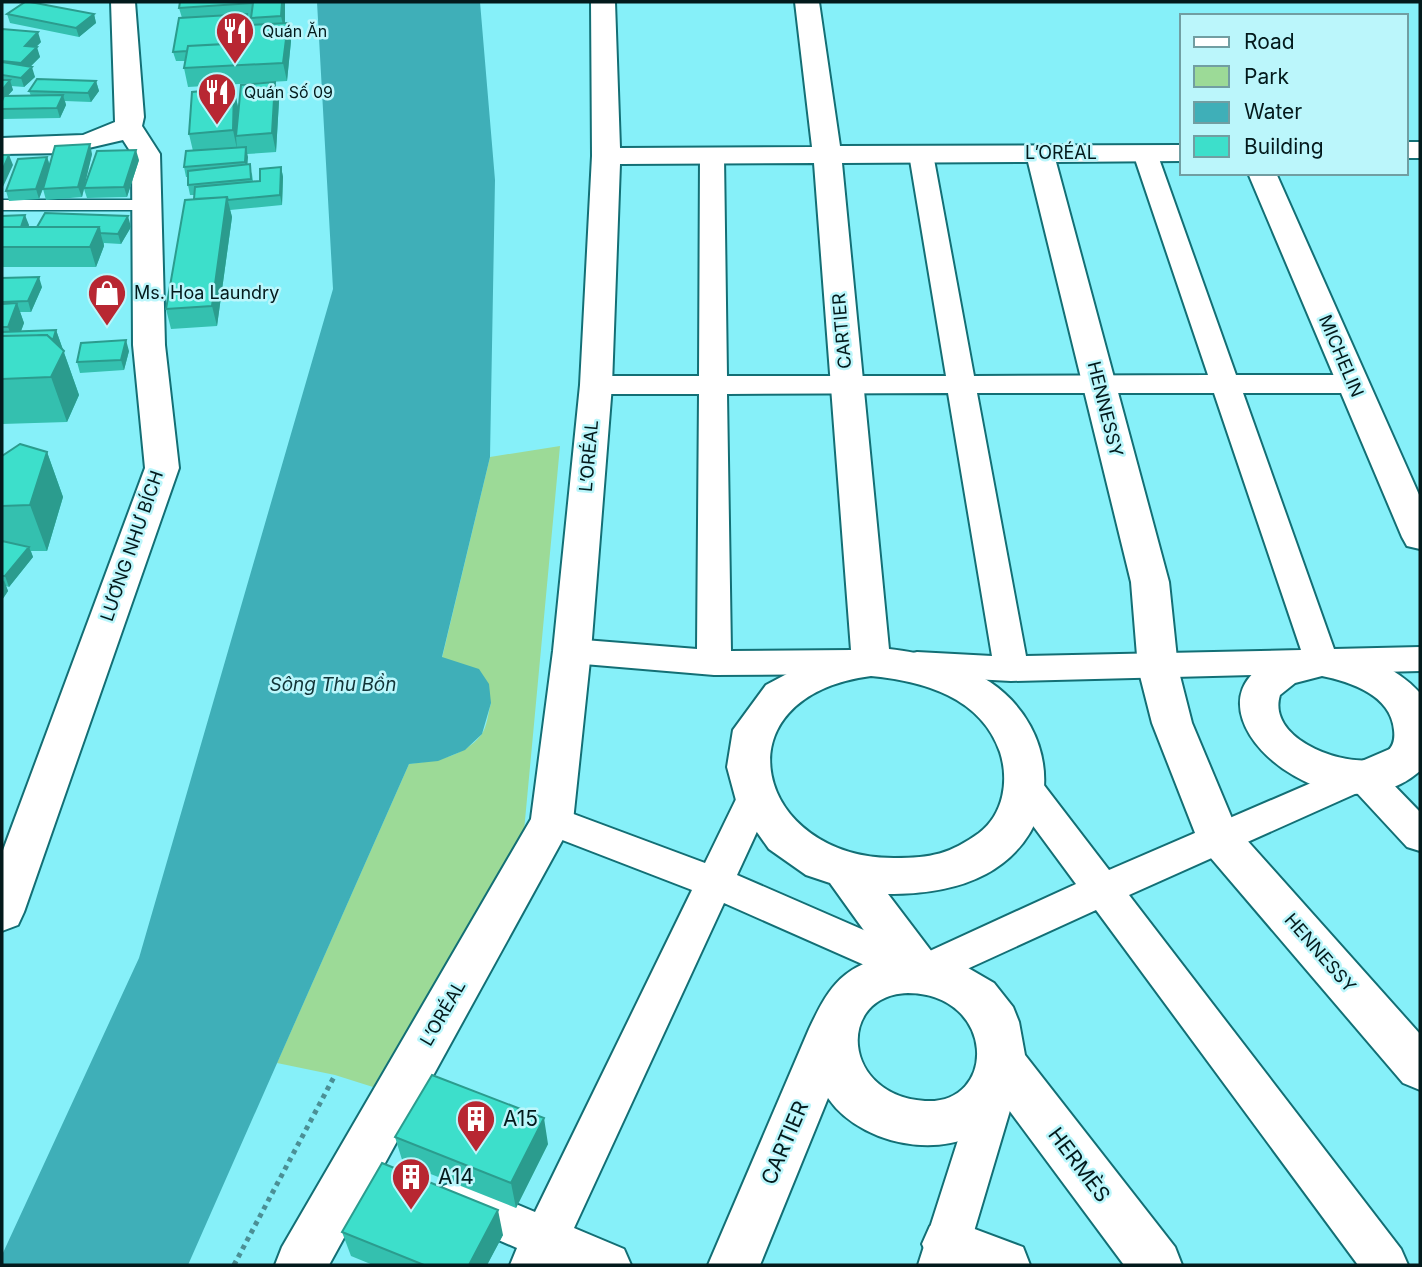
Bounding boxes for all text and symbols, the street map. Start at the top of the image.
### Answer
restaurant icon: Quán Ăn [214,10,256,65]
legend [1180,14,1408,175]
place label: Quán Ăn [262,21,327,41]
text: Road [1244,29,1295,54]
text: Park [1244,64,1289,89]
restaurant icon: Quán Số 09 [196,71,238,126]
place label: Quán Số 09 [244,82,333,102]
text: Water [1244,99,1302,124]
text: Building [1244,134,1324,159]
street label: L’ORÉAL [1025,141,1097,163]
shop icon: Ms. Hoa Laundry [86,272,128,327]
place label: Ms. Hoa Laundry [134,282,279,303]
street label: CARTIER [828,292,855,370]
street label: MICHELIN [1315,312,1368,400]
street label: HENNESSY [1084,359,1127,459]
street label: L’ORÉAL [574,419,602,493]
street label: LƯƠNG NHƯ BÍCH [95,468,167,624]
water label: Sông Thu Bồn [270,673,396,696]
street label: HENNESSY [1280,909,1360,996]
street label: L’ORÉAL [415,976,470,1049]
street label: CARTIER [756,1097,813,1188]
building icon: A15 [455,1098,497,1153]
place label: A15 [503,1106,538,1131]
street label: HERMÈS [1043,1122,1116,1207]
building icon: A14 [390,1156,432,1211]
place label: A14 [438,1164,474,1189]

